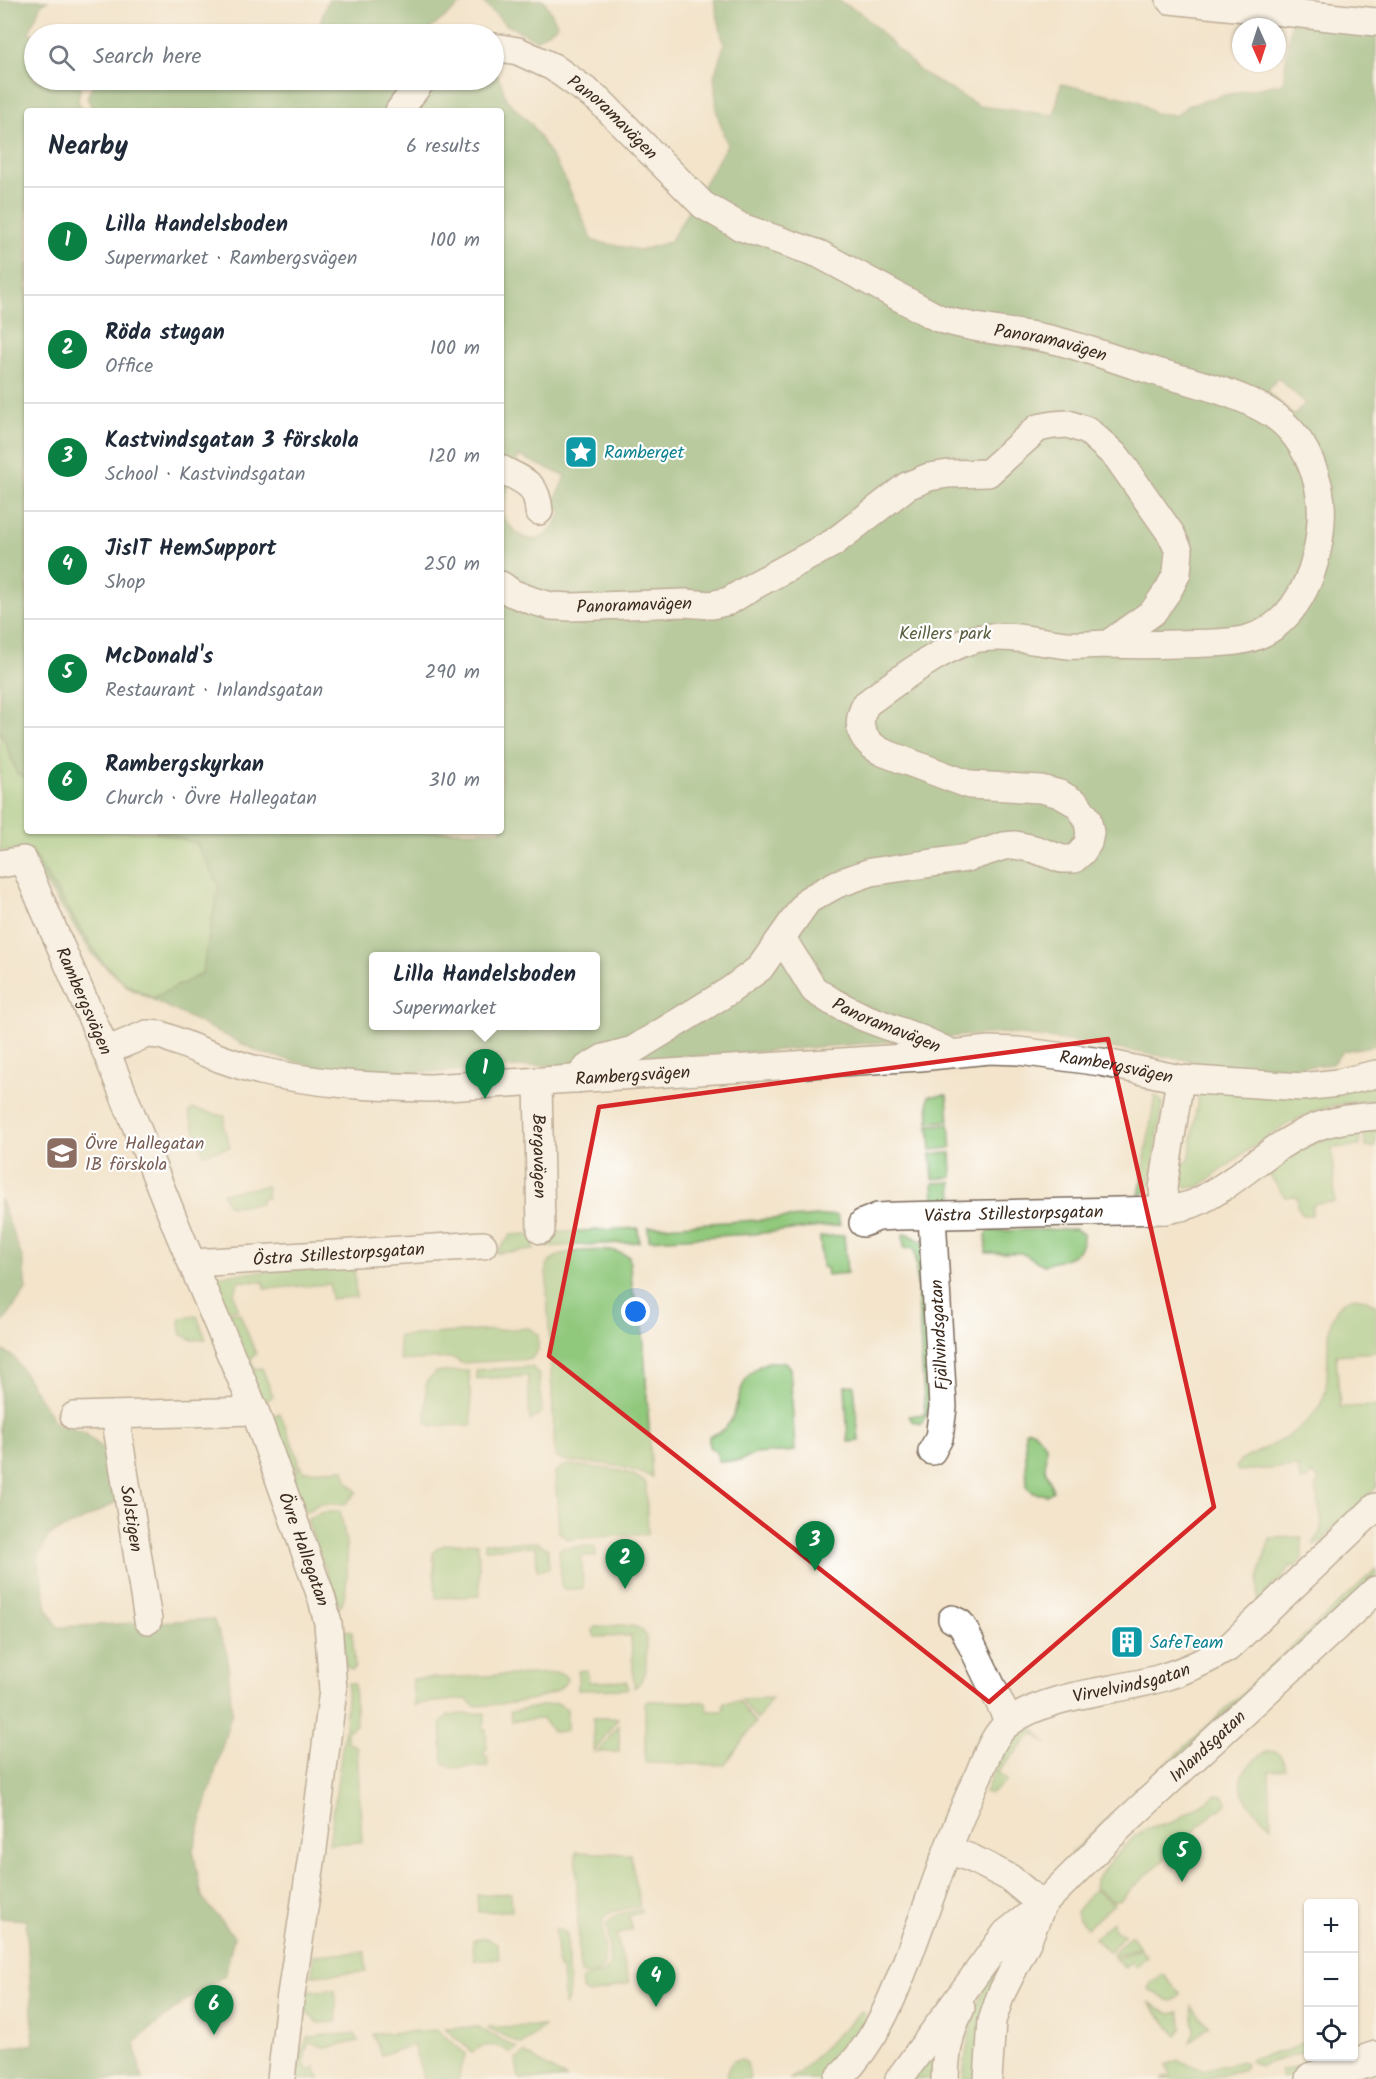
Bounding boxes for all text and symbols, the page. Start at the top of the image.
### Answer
north arrow [1232,18,1286,72]
search box [24,24,504,90]
text: Search here [93,40,201,75]
icon: search [45,41,78,74]
street label: Panoramavägen [560,68,664,168]
text: Nearby [48,126,128,168]
text: 6 results [406,131,480,163]
text: Lilla Handelsboden [105,208,288,243]
text: 1 [64,225,71,257]
text: 100 m [430,225,480,257]
text: Supermarket · Rambergsvägen [105,243,357,275]
text: Röda stugan [105,316,225,351]
street label: Panoramavägen [992,317,1111,371]
text: 2 [62,333,73,365]
text: 100 m [430,333,480,365]
text: Office [105,351,153,383]
text: Kastvindsgatan 3 förskola [105,424,359,459]
place icon: Ramberget [563,434,599,470]
place label: Ramberget [604,439,685,468]
text: 3 [62,441,73,473]
text: 120 m [428,441,480,473]
text: School · Kastvindsgatan [105,459,306,491]
text: JisIT HemSupport [105,532,276,567]
text: 4 [62,549,73,581]
text: 250 m [424,549,480,581]
text: Shop [105,567,145,599]
street label: Panoramavägen [576,590,693,623]
park label: Keillers park [899,620,992,649]
text: McDonald's [105,640,213,675]
text: 5 [62,657,73,689]
text: 290 m [425,657,480,689]
text: Restaurant · Inlandsgatan [105,675,323,707]
text: Rambergskyrkan [105,748,264,783]
text: 6 [62,765,73,797]
text: 310 m [428,765,480,797]
text: Church · Övre Hallegatan [105,783,317,815]
street label: Rambergsvägen [47,943,119,1060]
popup [369,952,600,1030]
text: Lilla Handelsboden [393,958,576,993]
street label: Panoramavägen [826,991,945,1062]
text: Supermarket [393,993,497,1025]
street label: Rambergsvägen [1057,1044,1176,1093]
pin: 1 [466,1050,504,1099]
street label: Rambergsvägen [574,1059,691,1095]
street label: Bergavägen [523,1113,553,1199]
place label: Övre Hallegatan 1B förskola [85,1130,204,1180]
school or university icon: Övre Hallegatan 1B förskola [44,1135,80,1171]
street label: Västra Stillestorpsgatan [924,1198,1104,1231]
street label: Östra Stillestorpsgatan [252,1236,426,1275]
street label: Fjällvindsgatan [923,1279,958,1391]
your location [621,1297,650,1326]
street label: Solstigen [111,1483,150,1554]
street label: Övre Hallegatan [269,1489,336,1610]
pin: 3 [796,1522,834,1571]
pin: 2 [606,1540,644,1589]
building icon: SafeTeam [1109,1624,1145,1660]
place label: SafeTeam [1150,1629,1223,1658]
street label: Virvelvindsgatan [1070,1656,1195,1712]
street label: Inlandsgatan [1163,1704,1254,1791]
pin: 5 [1162,1832,1202,1882]
map controls [1304,1899,1358,2061]
button: + [1304,1899,1358,1953]
button: − [1304,1953,1358,2007]
pin: 4 [636,1958,676,2007]
pin: 6 [194,1986,234,2035]
button: locate [1304,2007,1358,2061]

